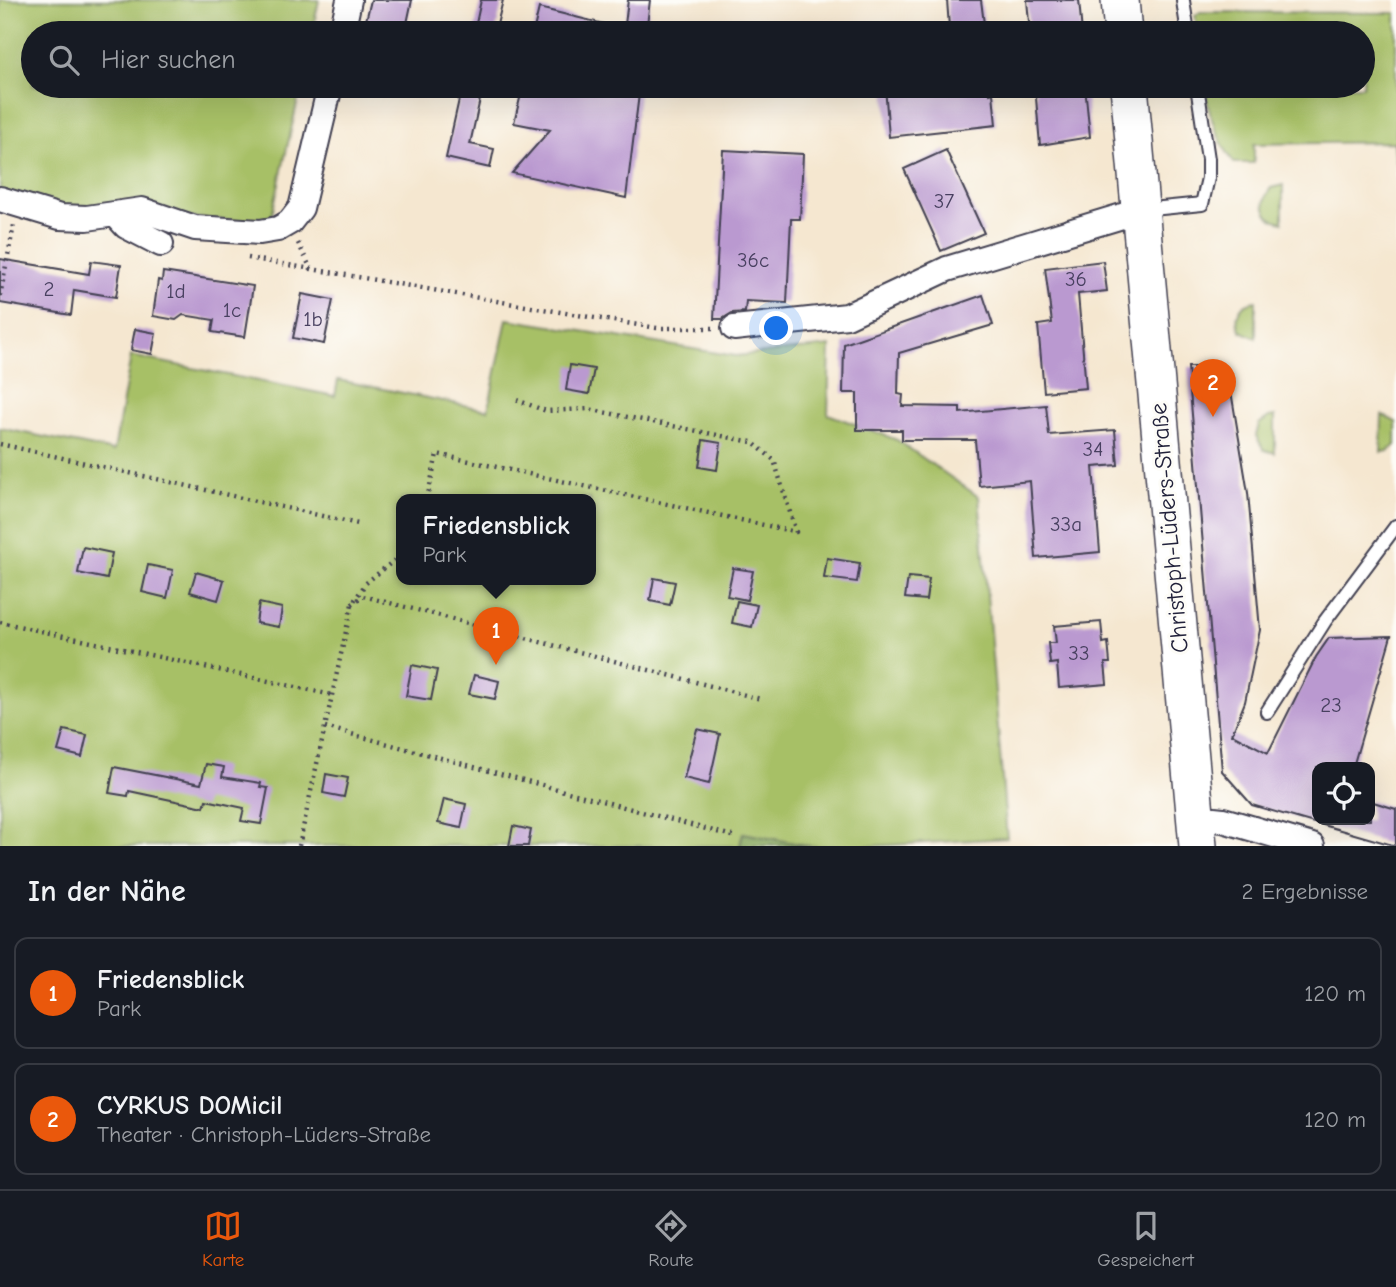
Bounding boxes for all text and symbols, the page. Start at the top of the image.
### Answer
search box [21,21,1375,98]
icon: search [45,41,83,79]
text: Hier suchen [101,45,236,75]
house number: 37 [934,189,954,213]
house number: 36c [737,248,769,272]
house number: 36 [1065,267,1087,291]
house number: 2 [44,277,54,301]
house number: 1d [166,279,186,303]
house number: 1c [223,298,241,322]
house number: 1b [303,307,323,331]
your location [759,311,793,345]
pin: 2 [1190,359,1236,417]
street label: Christoph-Lüders-Straße [1144,402,1194,654]
house number: 34 [1083,437,1103,461]
popup [396,494,596,585]
text: Friedensblick [422,511,570,541]
house number: 33a [1050,512,1082,536]
text: Park [422,541,466,568]
pin: 1 [473,607,519,665]
house number: 33 [1068,641,1090,665]
house number: 23 [1320,693,1342,717]
map controls [1312,762,1375,825]
button: locate [1312,762,1375,825]
text: In der Nähe [28,874,186,909]
text: 2 Ergebnisse [1241,878,1368,905]
text: Friedensblick [97,965,244,995]
text: 1 [48,980,58,1007]
text: 120 m [1304,980,1366,1007]
text: Park [97,995,141,1022]
text: CYRKUS DOMicil [97,1091,282,1121]
text: 2 [47,1106,59,1133]
text: 120 m [1304,1106,1366,1133]
text: Theater · Christoph-Lüders-Straße [97,1121,431,1148]
tab: Karte [202,1207,244,1271]
tab: Route [648,1207,693,1271]
tab: Gespeichert [1097,1207,1194,1271]

